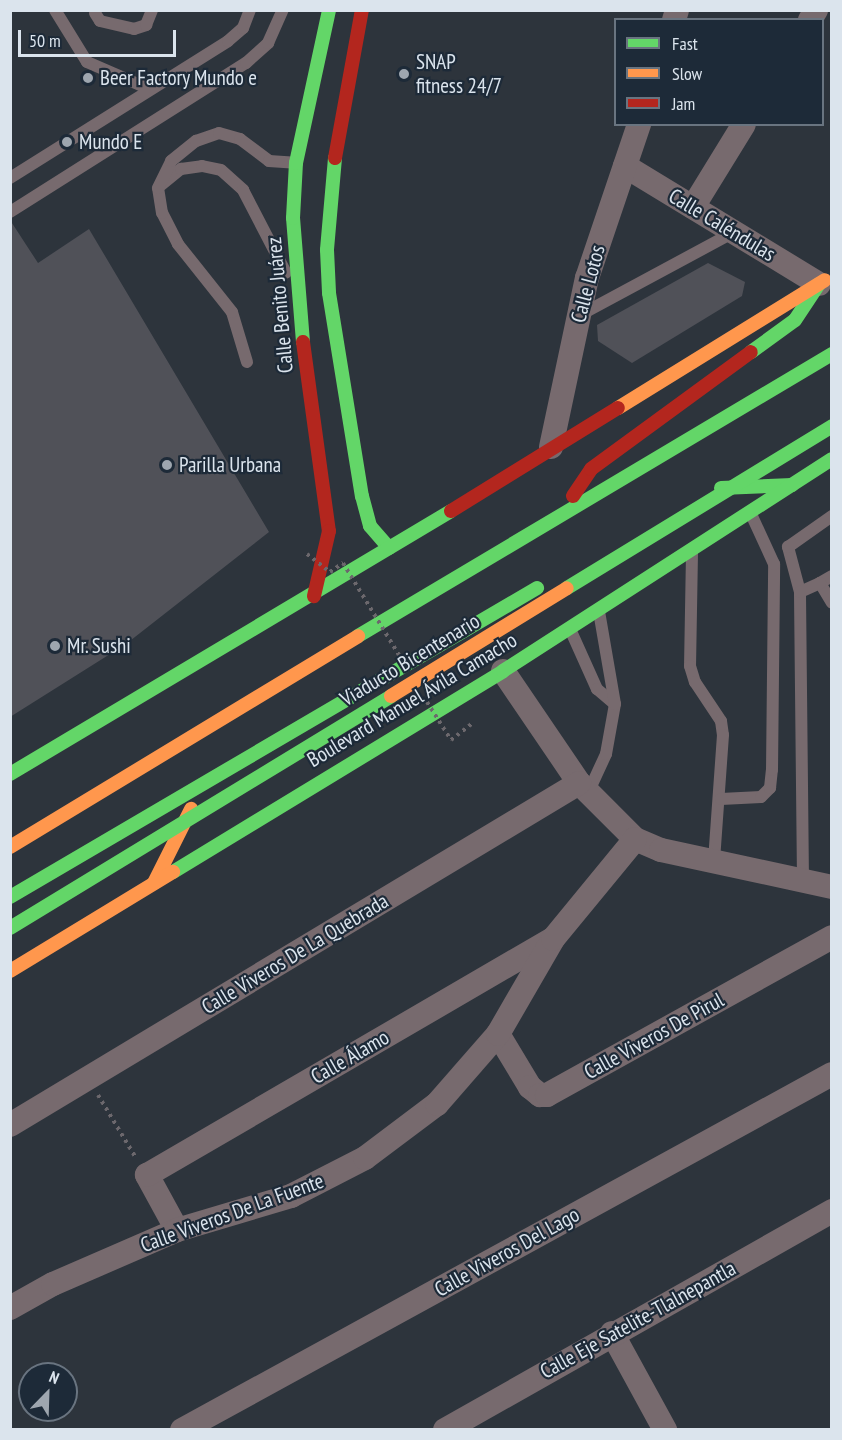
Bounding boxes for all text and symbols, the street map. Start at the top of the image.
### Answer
scale bar [21,18,178,56]
legend [614,18,824,126]
text: 50 m [29,29,61,52]
text: Fast [672,32,698,55]
place label: SNAP fitness 24/7 [416,49,502,99]
text: Slow [672,62,702,85]
place label: Beer Factory Mundo e [100,65,258,91]
marker: SNAP fitness 24/7 [397,67,411,81]
marker: Beer Factory Mundo e [81,71,95,85]
text: Jam [672,92,695,115]
place label: Mundo E [79,129,142,155]
marker: Mundo E [60,135,74,149]
street label: Calle Caléndulas [664,183,780,267]
street label: Calle Benito Juárez [261,236,299,374]
street label: Calle Lotos [566,242,610,326]
place label: Parilla Urbana [179,452,281,478]
marker: Parilla Urbana [160,458,174,472]
street label: Viaducto Bicentenario [336,608,484,712]
street label: Boulevard Manuel Ávila Camacho [302,627,522,773]
place label: Mr. Sushi [67,633,132,659]
marker: Mr. Sushi [48,639,62,653]
street label: Calle Viveros De La Quebrada [197,888,393,1020]
street label: Calle Viveros De Pirul [580,987,728,1085]
street label: Calle Álamo [306,1024,394,1090]
street label: Calle Viveros De La Fuente [137,1168,327,1258]
street label: Calle Viveros Del Lago [430,1202,584,1302]
street label: Calle Eje Satelite-Tlalnepantla [536,1256,740,1384]
north arrow [18,1362,78,1422]
text: N [46,1366,62,1388]

